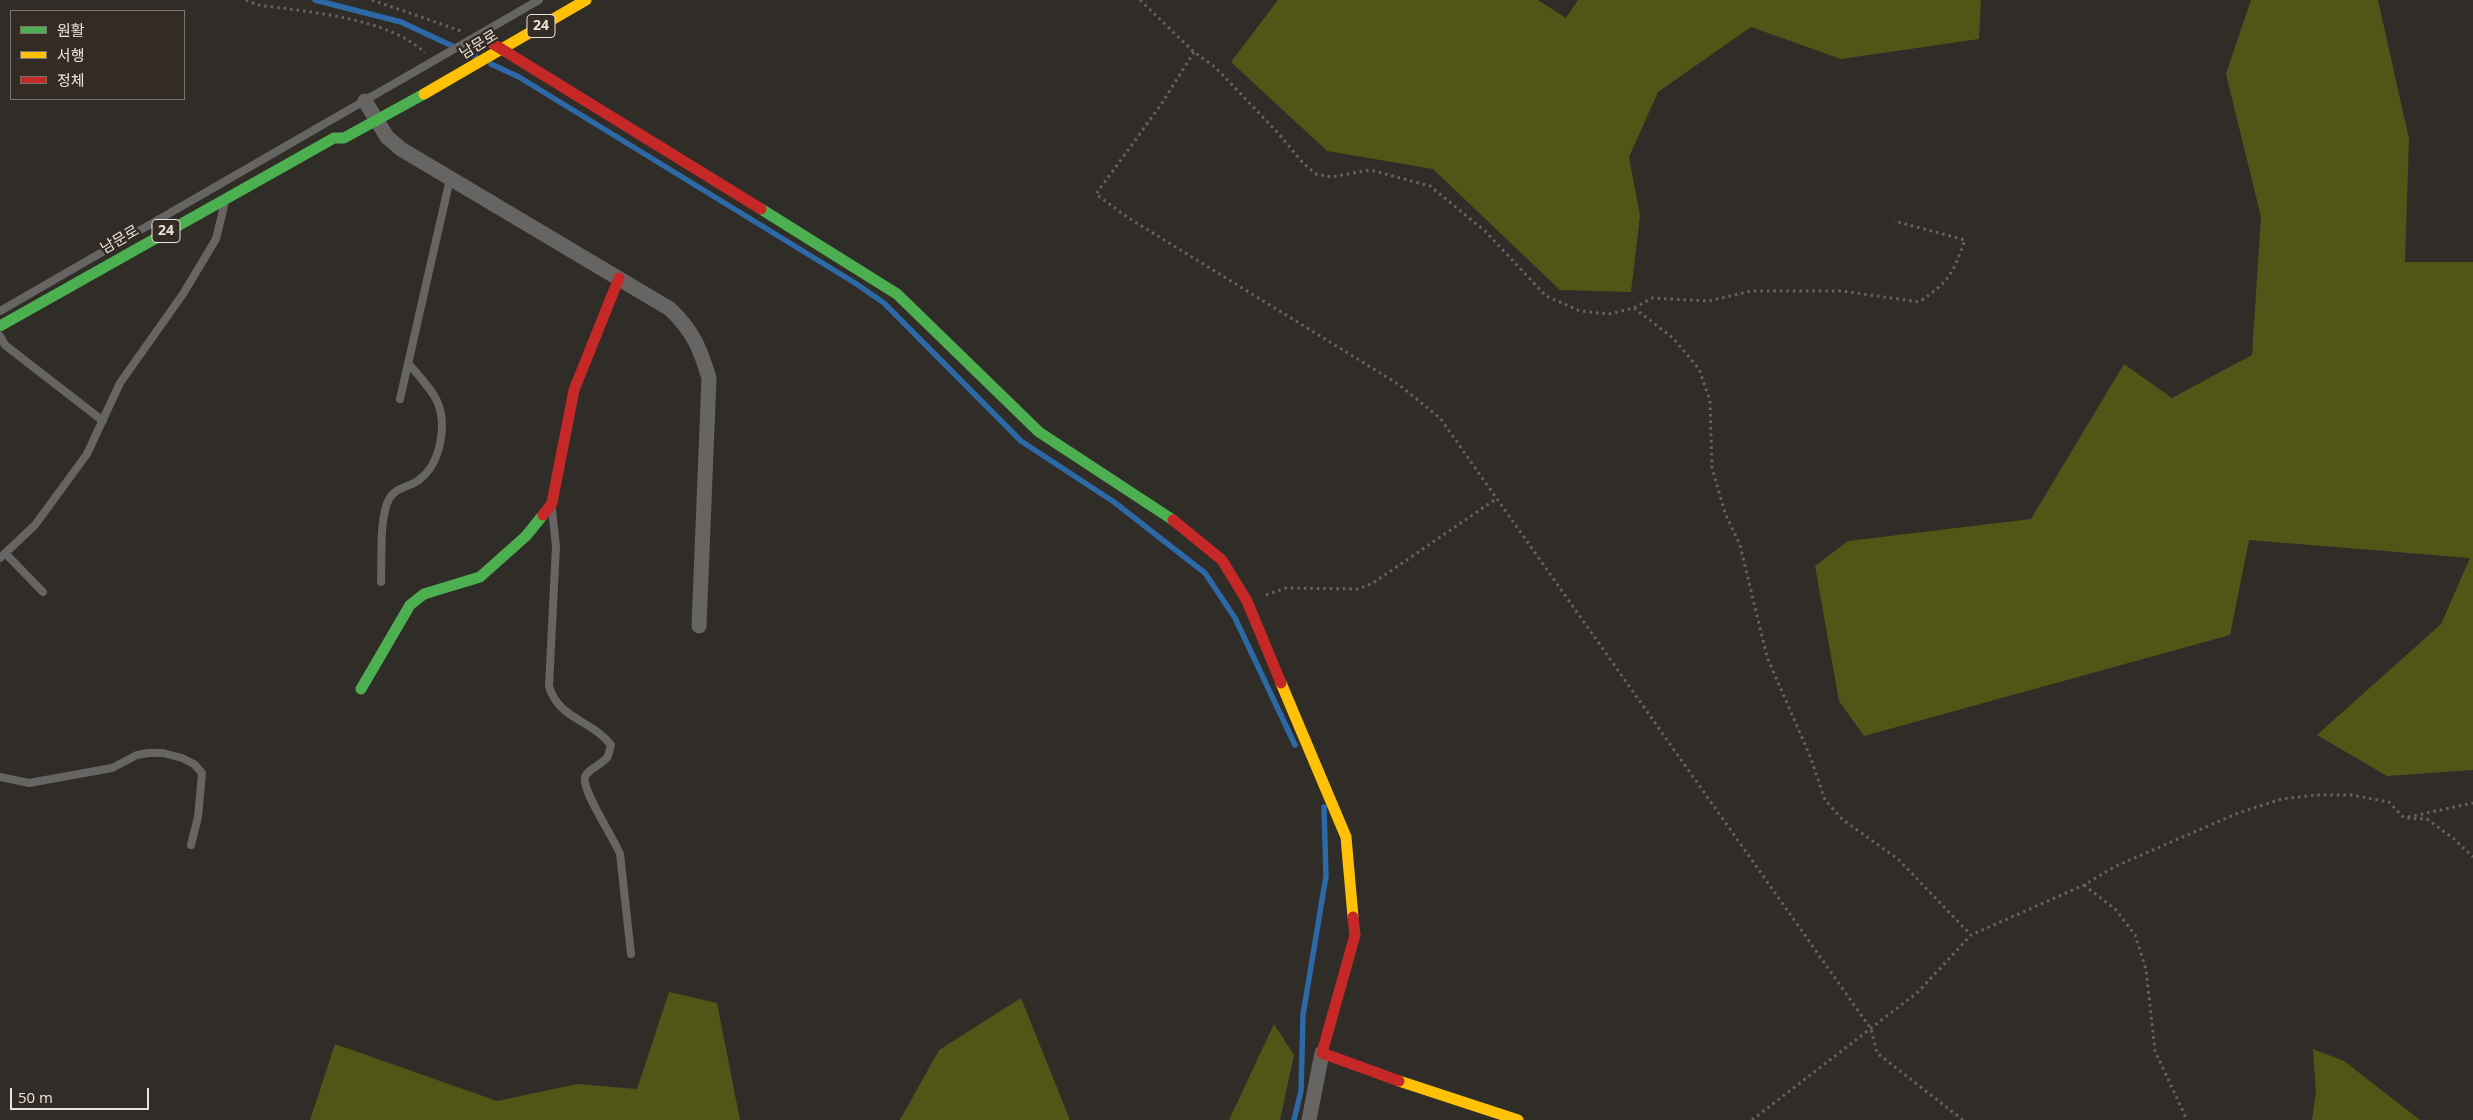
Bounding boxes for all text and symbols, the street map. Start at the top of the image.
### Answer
legend [10,10,185,100]
road number: 24 [527,15,555,38]
text: 원활 [57,20,85,40]
street label: 남문로 [457,27,501,63]
text: 서행 [57,45,85,65]
text: 정체 [57,70,85,90]
road number: 24 [152,220,180,242]
street label: 남문로 [98,222,142,258]
scale bar [12,1078,151,1110]
text: 50 m [18,1087,53,1107]

